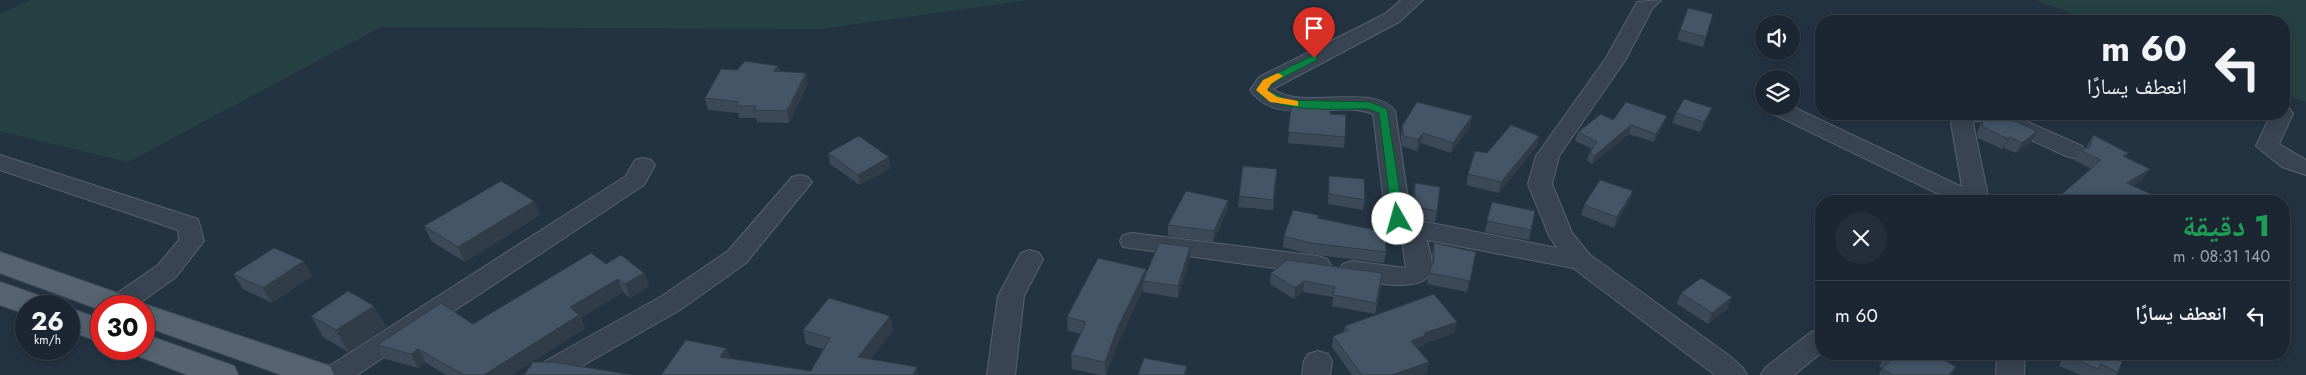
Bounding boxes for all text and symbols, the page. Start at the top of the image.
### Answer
pin [1293,7,1335,58]
icon: arrive [1300,14,1328,42]
map controls [1755,15,1800,115]
button: sound [1755,15,1800,60]
text: 60 m [2101,24,2187,74]
icon: left [2205,35,2270,100]
button: layers [1755,70,1800,115]
text: انعطف يسارًا [2087,70,2187,102]
position arrow [1371,192,1423,244]
text: 1 دقيقة [2182,204,2270,247]
button: close [1835,212,1887,264]
text: 140 m · 08:31 [2173,245,2270,268]
speed limit sign: 30 [90,295,155,360]
text: انعطف يسارًا [2135,300,2227,327]
text: 60 m [1835,302,1878,329]
icon: left [2242,302,2270,330]
text: 26 [31,303,64,339]
text: km/h [34,331,61,349]

